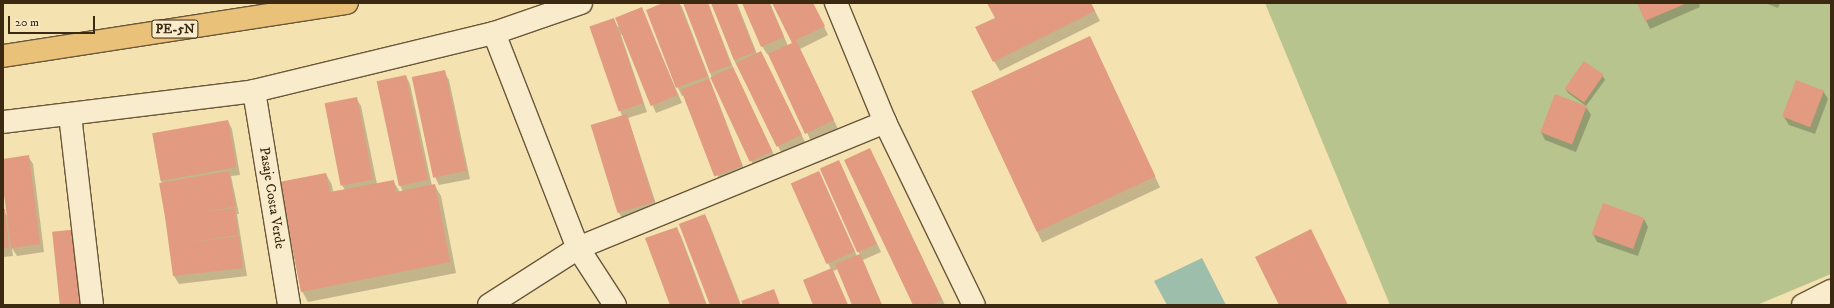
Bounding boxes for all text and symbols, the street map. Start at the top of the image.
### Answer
scale bar [10,8,97,34]
text: 20 m [15,15,39,30]
road number: PE-5N [151,18,199,40]
street label: Pasaje Costa Verde [256,146,288,250]

